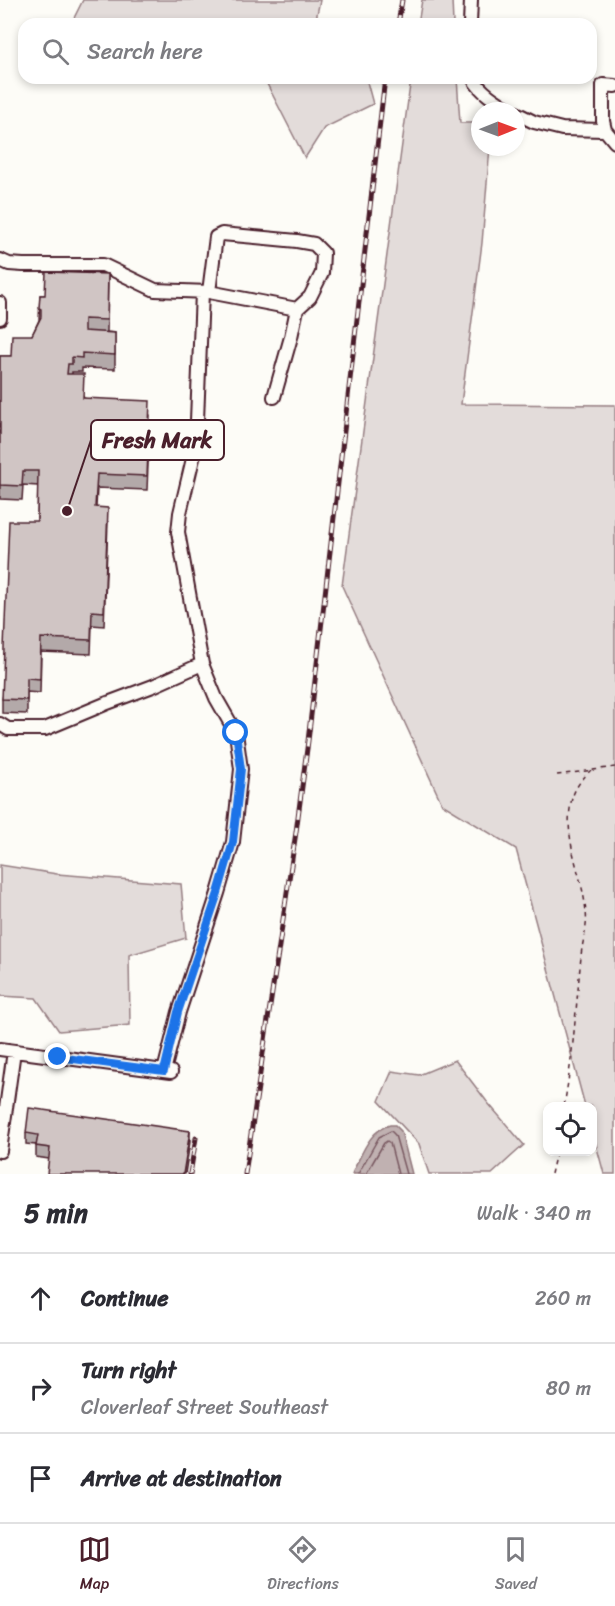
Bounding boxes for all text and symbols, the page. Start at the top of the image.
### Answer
search box [18,18,597,84]
text: Search here [87,32,203,71]
icon: search [39,35,72,68]
north arrow [471,102,525,156]
callout: Fresh Mark [91,420,224,460]
text: Fresh Mark [101,421,212,460]
route start [222,719,248,745]
route end [44,1043,70,1069]
map controls [543,1102,597,1156]
button: locate [543,1102,597,1156]
text: 5 min [24,1190,88,1236]
text: Walk · 340 m [477,1196,591,1231]
text: Continue [81,1279,169,1318]
text: 260 m [535,1281,591,1316]
icon: ahead [24,1282,57,1315]
text: Turn right [81,1351,176,1390]
text: 80 m [546,1371,591,1406]
icon: right [24,1372,57,1405]
text: Cloverleaf Street Southeast [81,1390,328,1425]
text: Arrive at destination [81,1459,282,1498]
icon: arrive [24,1462,57,1495]
tab: Map [78,1533,111,1598]
tab: Directions [267,1533,339,1598]
tab: Saved [495,1533,537,1598]

